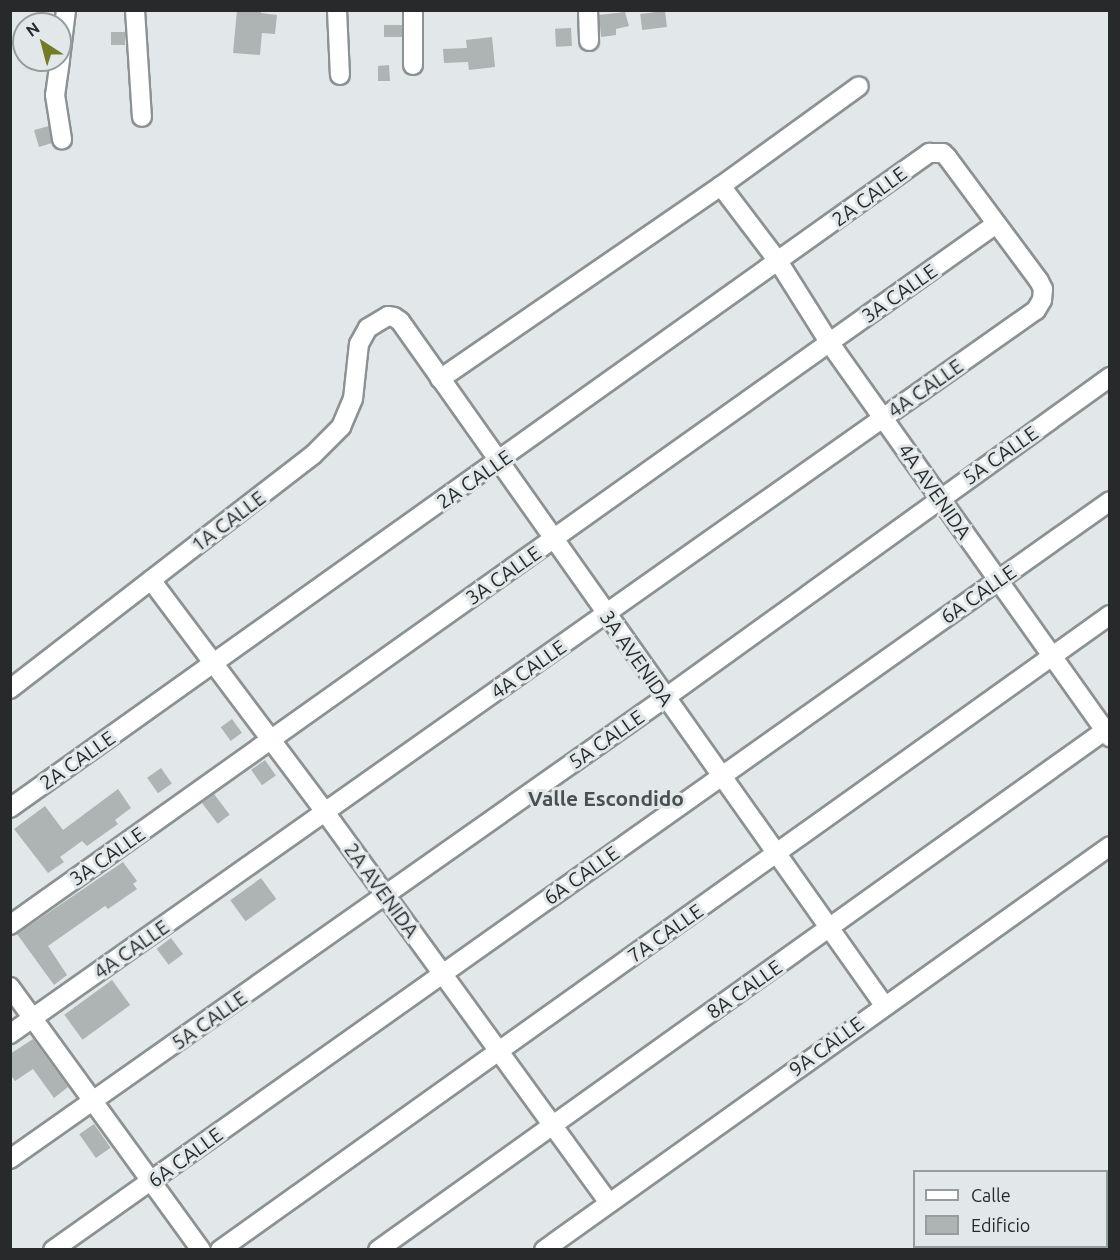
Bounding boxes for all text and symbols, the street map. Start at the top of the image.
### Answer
north arrow [12,12,72,72]
text: N [22,18,43,40]
street label: 2A CALLE [827,161,911,231]
street label: 3A CALLE [857,258,941,328]
street label: 4A CALLE [883,353,967,423]
street label: 5A CALLE [958,420,1042,490]
street label: 4A AVENIDA [893,439,977,543]
street label: 2A CALLE [432,444,516,514]
street label: 1A CALLE [186,485,270,557]
street label: 3A CALLE [461,540,545,610]
street label: 6A CALLE [936,559,1020,629]
street label: 3A AVENIDA [595,606,679,710]
street label: 4A CALLE [486,634,570,704]
street label: 5A CALLE [564,704,648,774]
street label: 2A CALLE [35,725,119,795]
district label: Valle Escondido [528,785,684,811]
street label: 3A CALLE [65,821,149,891]
street label: 2A AVENIDA [340,838,424,942]
street label: 6A CALLE [539,840,623,910]
street label: 7A CALLE [623,898,707,968]
street label: 4A CALLE [89,914,173,984]
street label: 8A CALLE [702,954,786,1024]
street label: 5A CALLE [167,985,251,1055]
street label: 9A CALLE [784,1011,868,1081]
street label: 6A CALLE [143,1122,227,1192]
legend [913,1170,1108,1248]
text: Calle [971,1185,1011,1205]
text: Edificio [971,1215,1030,1235]

